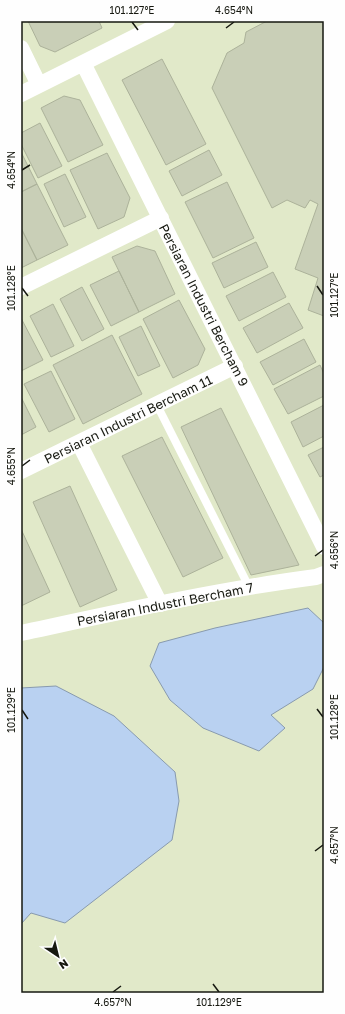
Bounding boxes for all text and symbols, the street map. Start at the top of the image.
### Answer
text: 101.127°E [110,4,154,16]
text: 4.654°N [215,4,253,16]
text: 4.654°N [5,151,17,189]
street label: Persiaran Industri Bercham 9 [156,221,252,389]
text: 101.128°E [5,265,17,311]
text: 101.127°E [328,273,340,317]
street label: Persiaran Industri Bercham 11 [41,371,215,467]
text: 4.655°N [5,447,17,485]
text: 4.656°N [328,531,340,569]
street label: Persiaran Industri Bercham 7 [75,579,255,629]
text: 101.129°E [5,687,17,733]
text: 101.128°E [328,694,340,740]
text: 4.657°N [328,826,340,864]
north arrow [38,936,78,976]
text: N [57,957,71,972]
text: 4.657°N [94,996,132,1008]
text: 101.129°E [196,996,242,1008]

